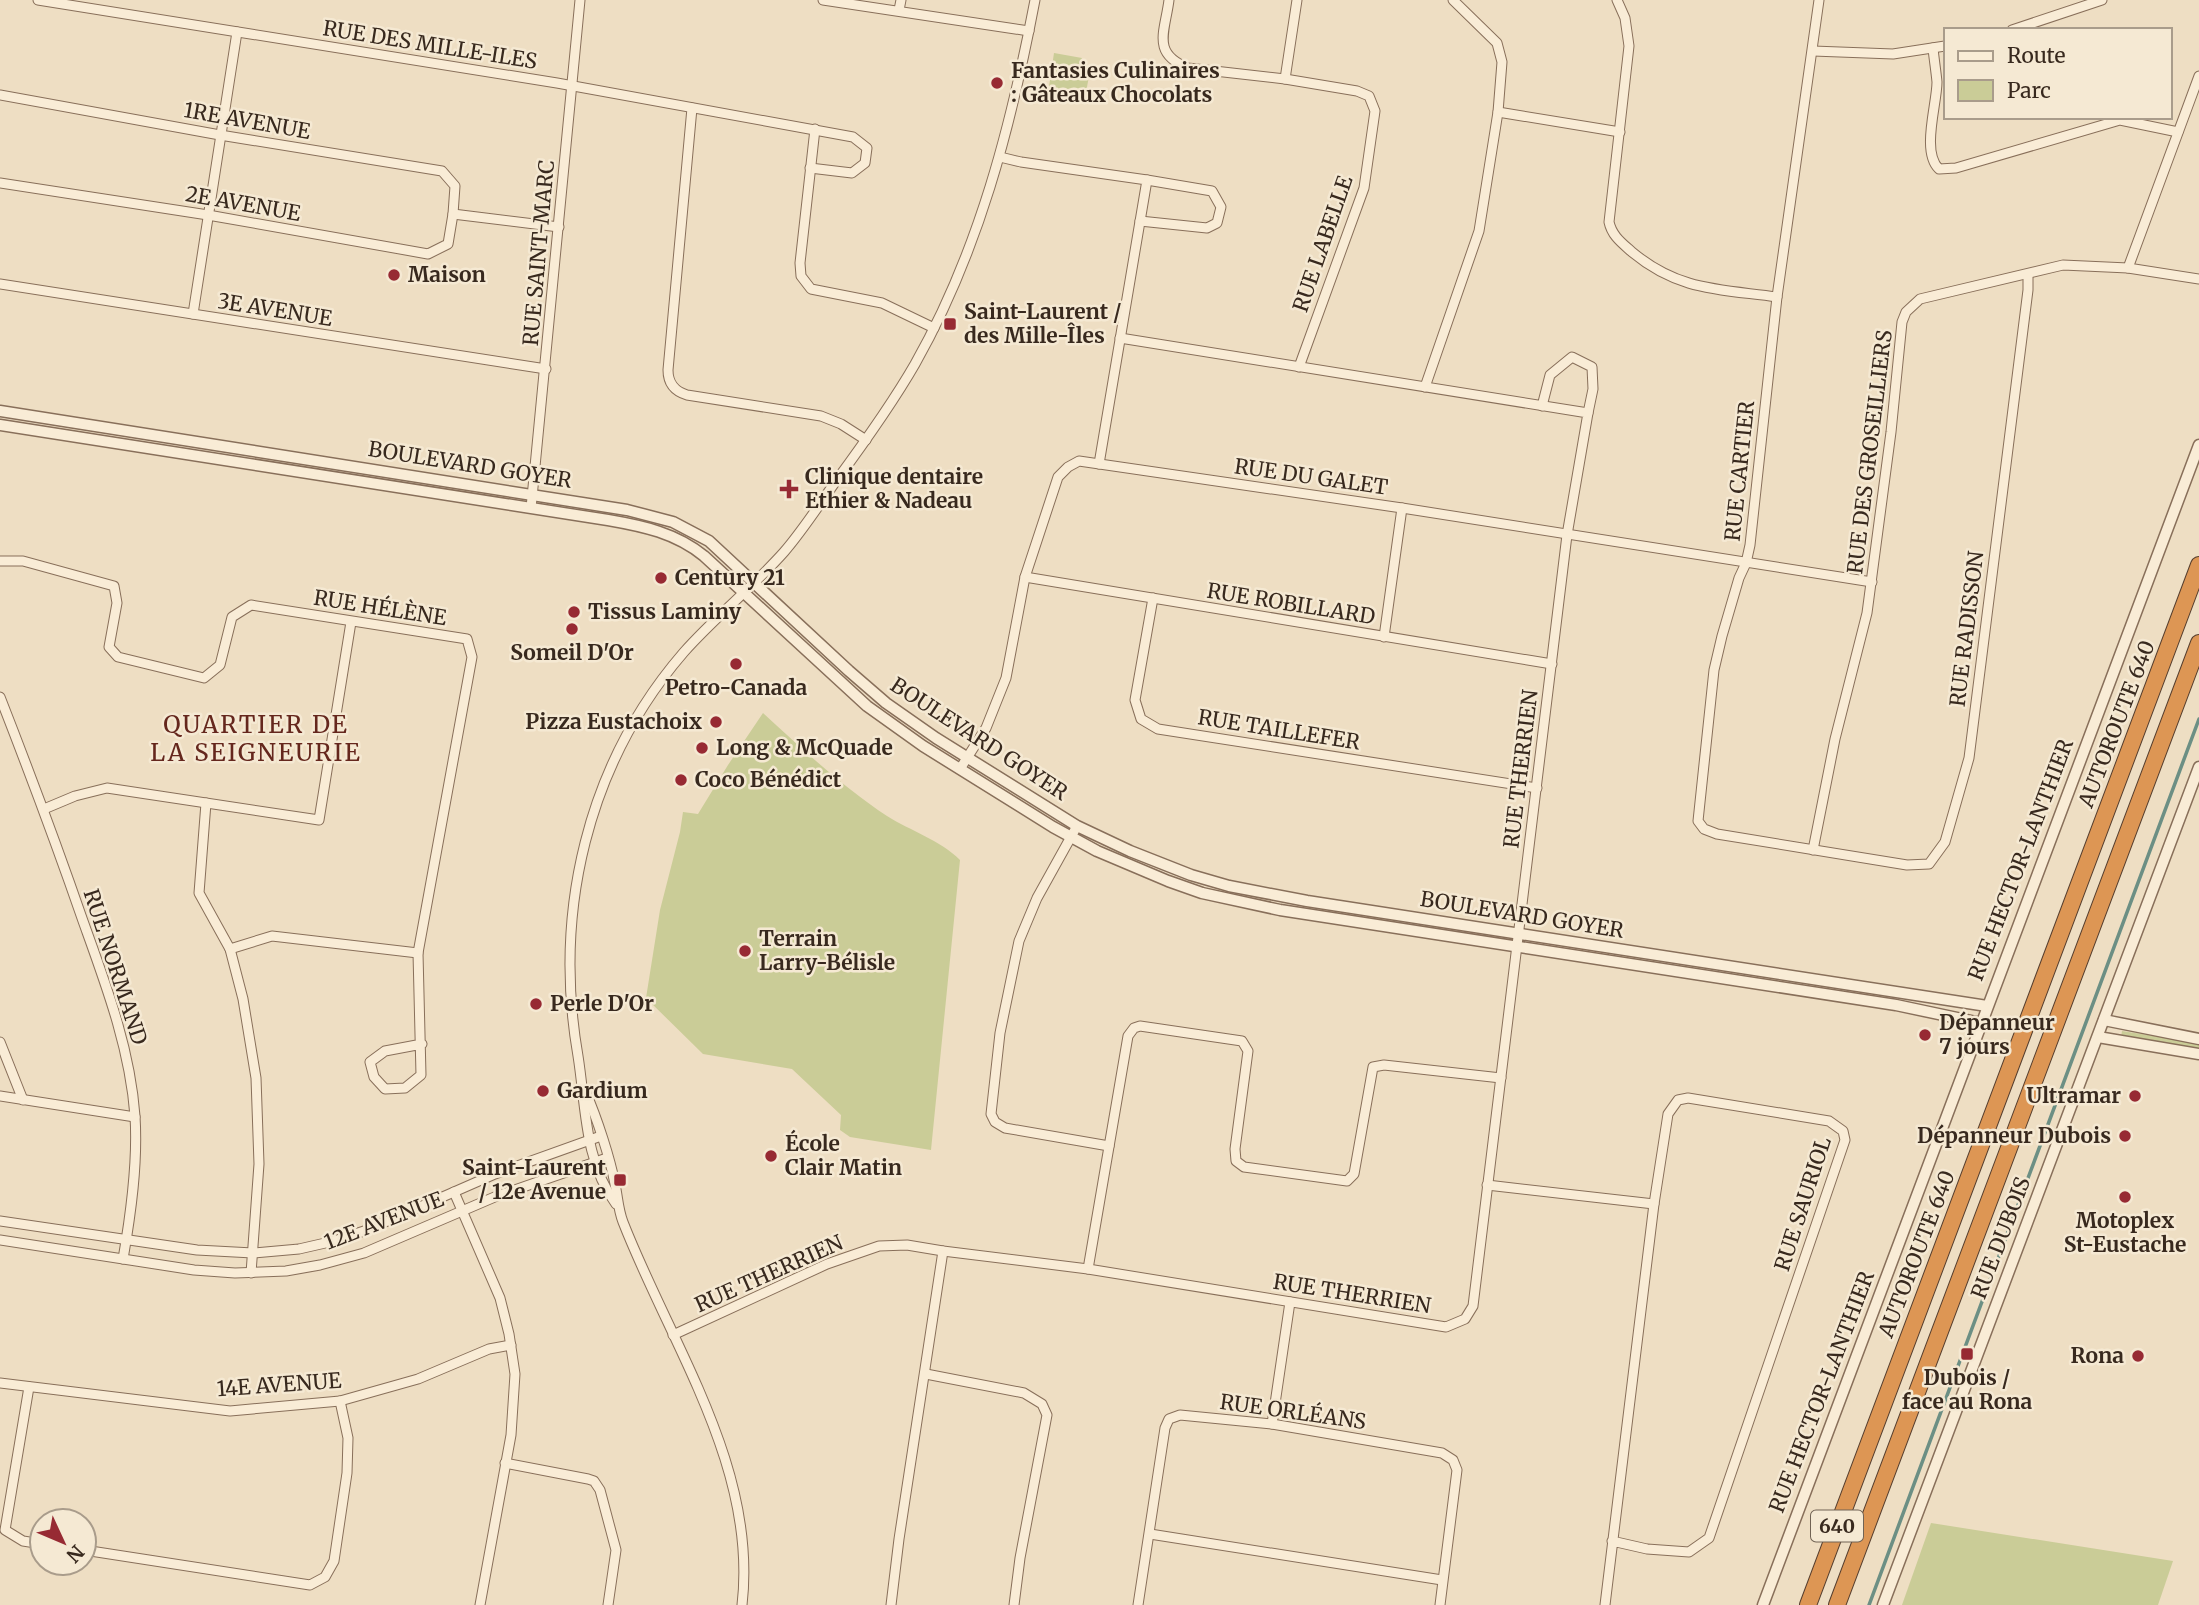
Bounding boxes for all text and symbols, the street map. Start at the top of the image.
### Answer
street label: RUE DES MILLE-ILES [321,14,539,75]
legend [1944,28,2171,119]
text: Route [2007,42,2065,69]
place label: Fantasies Culinaires : Gâteaux Chocolats [1011,57,1220,108]
marker: Fantasies Culinaires : Gâteaux Chocolats [989,75,1005,91]
text: Parc [2007,77,2051,104]
street label: 1RE AVENUE [182,96,313,145]
street label: RUE SAINT-MARC [517,159,560,347]
street label: RUE LABELLE [1287,172,1359,316]
street label: 2E AVENUE [183,180,303,227]
place label: Maison [408,261,486,288]
marker: Maison [386,267,402,283]
street label: 3E AVENUE [216,287,335,332]
place label: Saint-Laurent / des Mille-Îles [964,298,1122,349]
marker: Saint-Laurent / des Mille-Îles [942,316,958,332]
street label: RUE DES GROSEILLIERS [1841,328,1898,575]
street label: RUE CARTIER [1719,399,1760,543]
street label: BOULEVARD GOYER [366,435,574,494]
street label: RUE DU GALET [1233,452,1390,501]
place label: Clinique dentaire Ethier & Nadeau [805,463,983,514]
marker: Clinique dentaire Ethier & Nadeau [779,479,799,499]
street label: RUE RADISSON [1944,550,1989,708]
place label: Century 21 [675,564,785,591]
marker: Century 21 [653,570,669,586]
street label: RUE ROBILLARD [1205,577,1377,630]
street label: RUE HÉLÈNE [312,583,449,631]
place label: Tissus Laminy [588,598,742,625]
marker: Tissus Laminy [566,604,582,620]
marker: Someil D'Or [564,621,580,637]
street label: AUTOROUTE 640 [2072,636,2161,812]
place label: Someil D'Or [510,639,634,666]
marker: Petro-Canada [728,656,744,672]
street label: BOULEVARD GOYER [886,671,1073,806]
place label: Petro-Canada [665,674,808,701]
street label: RUE THERRIEN [1497,688,1544,850]
street label: RUE TAILLEFER [1196,703,1362,756]
place label: Pizza Eustachoix [525,708,702,735]
district label: QUARTIER DE LA SEIGNEURIE [150,709,362,768]
marker: Pizza Eustachoix [708,714,724,730]
place label: Long & McQuade [716,734,893,761]
street label: RUE HECTOR-LANTHIER [1962,735,2079,985]
marker: Long & McQuade [694,740,710,756]
place label: Coco Bénédict [695,766,842,793]
marker: Coco Bénédict [673,772,689,788]
street label: RUE NORMAND [78,885,153,1048]
street label: BOULEVARD GOYER [1418,885,1626,944]
place label: Terrain Larry-Bélisle [759,925,895,976]
marker: Terrain Larry-Bélisle [737,943,753,959]
place label: Perle D'Or [550,990,654,1017]
marker: Perle D'Or [528,996,544,1012]
place label: Dépanneur 7 jours [1939,1009,2055,1060]
marker: Dépanneur 7 jours [1917,1027,1933,1043]
place label: Gardium [557,1077,648,1104]
place label: Ultramar [2027,1082,2121,1109]
marker: Gardium [535,1083,551,1099]
marker: Ultramar [2127,1088,2143,1104]
place label: Dépanneur Dubois [1917,1122,2111,1149]
marker: Dépanneur Dubois [2117,1128,2133,1144]
place label: École Clair Matin [785,1129,902,1181]
street label: RUE SAURIOL [1768,1133,1837,1274]
marker: École Clair Matin [763,1148,779,1164]
place label: Saint-Laurent / 12e Avenue [462,1154,607,1205]
street label: AUTOROUTE 640 [1872,1166,1961,1342]
marker: Saint-Laurent / 12e Avenue [612,1172,628,1188]
street label: RUE DUBOIS [1965,1173,2036,1303]
street label: 12E AVENUE [320,1185,448,1256]
marker: Motoplex St-Eustache [2117,1189,2133,1205]
place label: Motoplex St-Eustache [2064,1207,2186,1258]
street label: RUE THERRIEN [690,1229,847,1318]
street label: RUE HECTOR-LANTHIER [1763,1267,1880,1517]
street label: RUE THERRIEN [1271,1268,1433,1319]
place label: Rona [2070,1342,2124,1369]
marker: Dubois / face au Rona [1959,1346,1975,1362]
marker: Rona [2130,1348,2146,1364]
place label: Dubois / face au Rona [1902,1364,2033,1415]
street label: 14E AVENUE [216,1367,343,1402]
street label: RUE ORLÉANS [1218,1387,1368,1435]
north arrow [28,1507,98,1577]
road number: 640 [1811,1510,1863,1542]
text: N [61,1540,89,1568]

